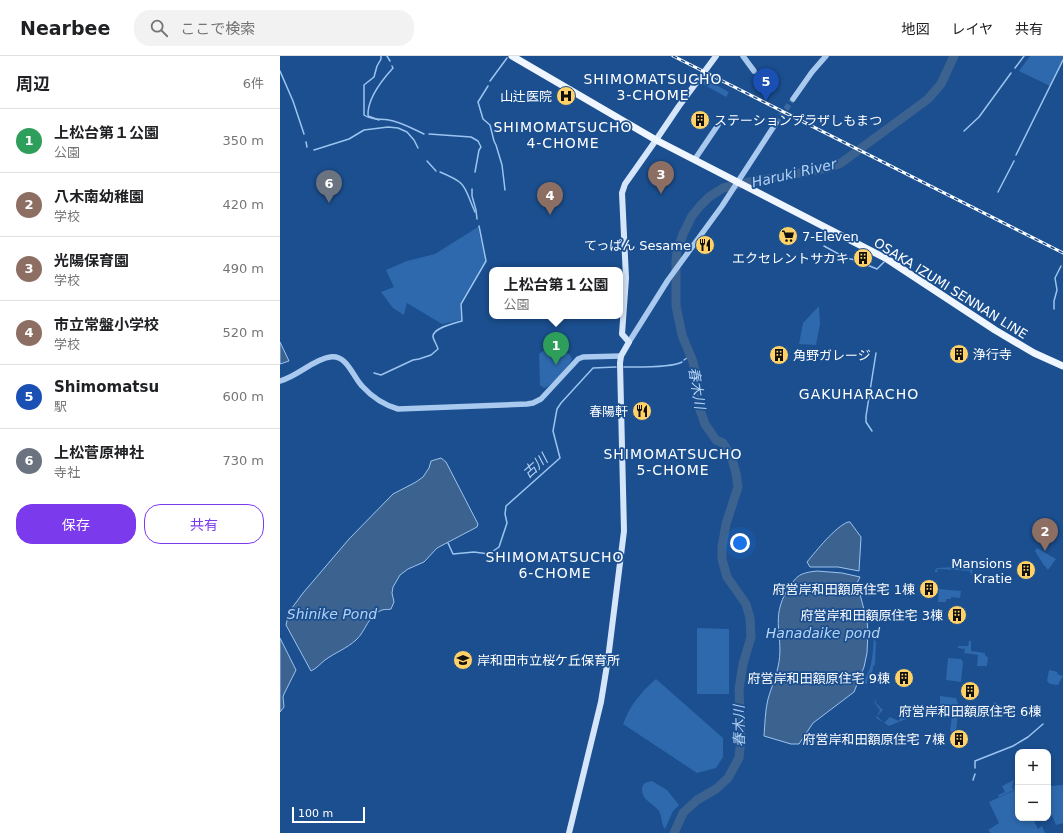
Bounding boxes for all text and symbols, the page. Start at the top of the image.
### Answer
search box [134,10,414,46]
text: Nearbee [20,17,110,39]
icon: search [148,17,170,39]
text: ここで検索 [180,20,255,38]
text: 地図 [901,21,929,37]
text: レイヤ [951,21,993,37]
text: 共有 [1015,21,1043,37]
pin: 5 [753,68,779,101]
district label: SHIMOMATSUCHO 3-CHOME [583,71,723,103]
text: 周辺 [16,74,50,94]
text: 6件 [243,76,264,91]
hospital icon: 山辻医院 [555,85,577,107]
place label: 山辻医院 [500,89,552,104]
building icon: ステーションプラザしもまつ [689,109,711,131]
place label: ステーションプラザしもまつ [714,113,882,128]
district label: SHIMOMATSUCHO 4-CHOME [493,119,633,151]
text: 上松台第１公園 [54,124,159,142]
text: 1 [24,133,34,148]
text: 350 m [222,133,264,148]
text: 公園 [54,145,80,160]
water label: Haruki River [750,155,839,191]
pin: 3 [648,161,674,194]
pin: 6 [316,170,342,203]
pin: 4 [537,182,563,215]
text: 八木南幼稚園 [54,188,144,206]
text: 2 [24,197,34,212]
text: 420 m [222,197,264,212]
text: 学校 [54,209,80,224]
supermarket icon: 7-Eleven [777,225,799,247]
place label: 7-Eleven [802,229,859,244]
restaurant icon: てっぱん Sesame [694,234,716,256]
street label: OSAKA IZUMI SENNAN LINE [871,235,1030,342]
place label: てっぱん Sesame [584,238,691,253]
building icon: エクセレントサカキ [852,247,874,269]
place label: エクセレントサカキ [732,251,849,266]
text: 光陽保育園 [54,252,129,270]
text: 3 [24,261,34,276]
text: 490 m [222,261,264,276]
popup [489,267,623,319]
text: 学校 [54,273,80,288]
text: 上松台第１公園 [503,276,609,294]
text: 公園 [503,297,530,312]
text: 市立常盤小学校 [54,316,159,334]
text: 4 [24,325,34,340]
text: 520 m [222,325,264,340]
pin: 1 [543,332,569,365]
text: 学校 [54,337,80,352]
building icon: 浄行寺 [948,343,970,365]
building icon: 角野ガレージ [768,344,790,366]
place label: 浄行寺 [973,347,1012,362]
place label: 角野ガレージ [793,348,871,363]
water label: 春木川 [686,366,708,412]
text: Shimomatsu [54,378,159,396]
district label: GAKUHARACHO [799,386,919,402]
text: 5 [24,389,34,404]
text: 600 m [222,389,264,404]
text: 駅 [54,399,67,414]
restaurant icon: 春陽軒 [631,400,653,422]
place label: 春陽軒 [589,404,628,419]
text: 上松菅原神社 [54,444,144,462]
district label: SHIMOMATSUCHO 5-CHOME [603,446,743,478]
water label: 古川 [519,449,552,481]
text: 6 [24,453,34,468]
text: 730 m [222,453,264,468]
text: 寺社 [54,465,80,480]
button: 保存 [16,504,136,544]
button: 共有 [144,504,264,544]
pin: 2 [1032,518,1058,551]
your location [730,533,750,553]
district label: SHIMOMATSUCHO 6-CHOME [485,549,625,581]
place label: Mansions Kratie [951,556,1012,586]
building icon: Mansions Kratie [1015,559,1037,581]
building icon: 府営岸和田額原住宅 1棟 [918,578,940,600]
place label: 府営岸和田額原住宅 1棟 [773,582,915,597]
building icon: 府営岸和田額原住宅 3棟 [946,604,968,626]
water label: Shinike Pond [287,606,377,622]
place label: 府営岸和田額原住宅 3棟 [801,608,943,623]
water label: Hanadaike pond [766,625,880,641]
school or university icon: 岸和田市立桜ケ丘保育所 [452,649,474,671]
place label: 岸和田市立桜ケ丘保育所 [477,653,620,668]
building icon: 府営岸和田額原住宅 9棟 [893,667,915,689]
place label: 府営岸和田額原住宅 9棟 [748,671,890,686]
building icon: 府営岸和田額原住宅 6棟 [959,680,981,702]
water label: 春木川 [731,703,747,747]
place label: 府営岸和田額原住宅 6棟 [899,704,1041,719]
building icon: 府営岸和田額原住宅 7棟 [948,728,970,750]
place label: 府営岸和田額原住宅 7棟 [803,732,945,747]
map controls [1015,749,1051,821]
button: + [1015,749,1051,785]
button: − [1015,785,1051,821]
scale bar [292,805,365,824]
text: 100 m [298,807,333,820]

